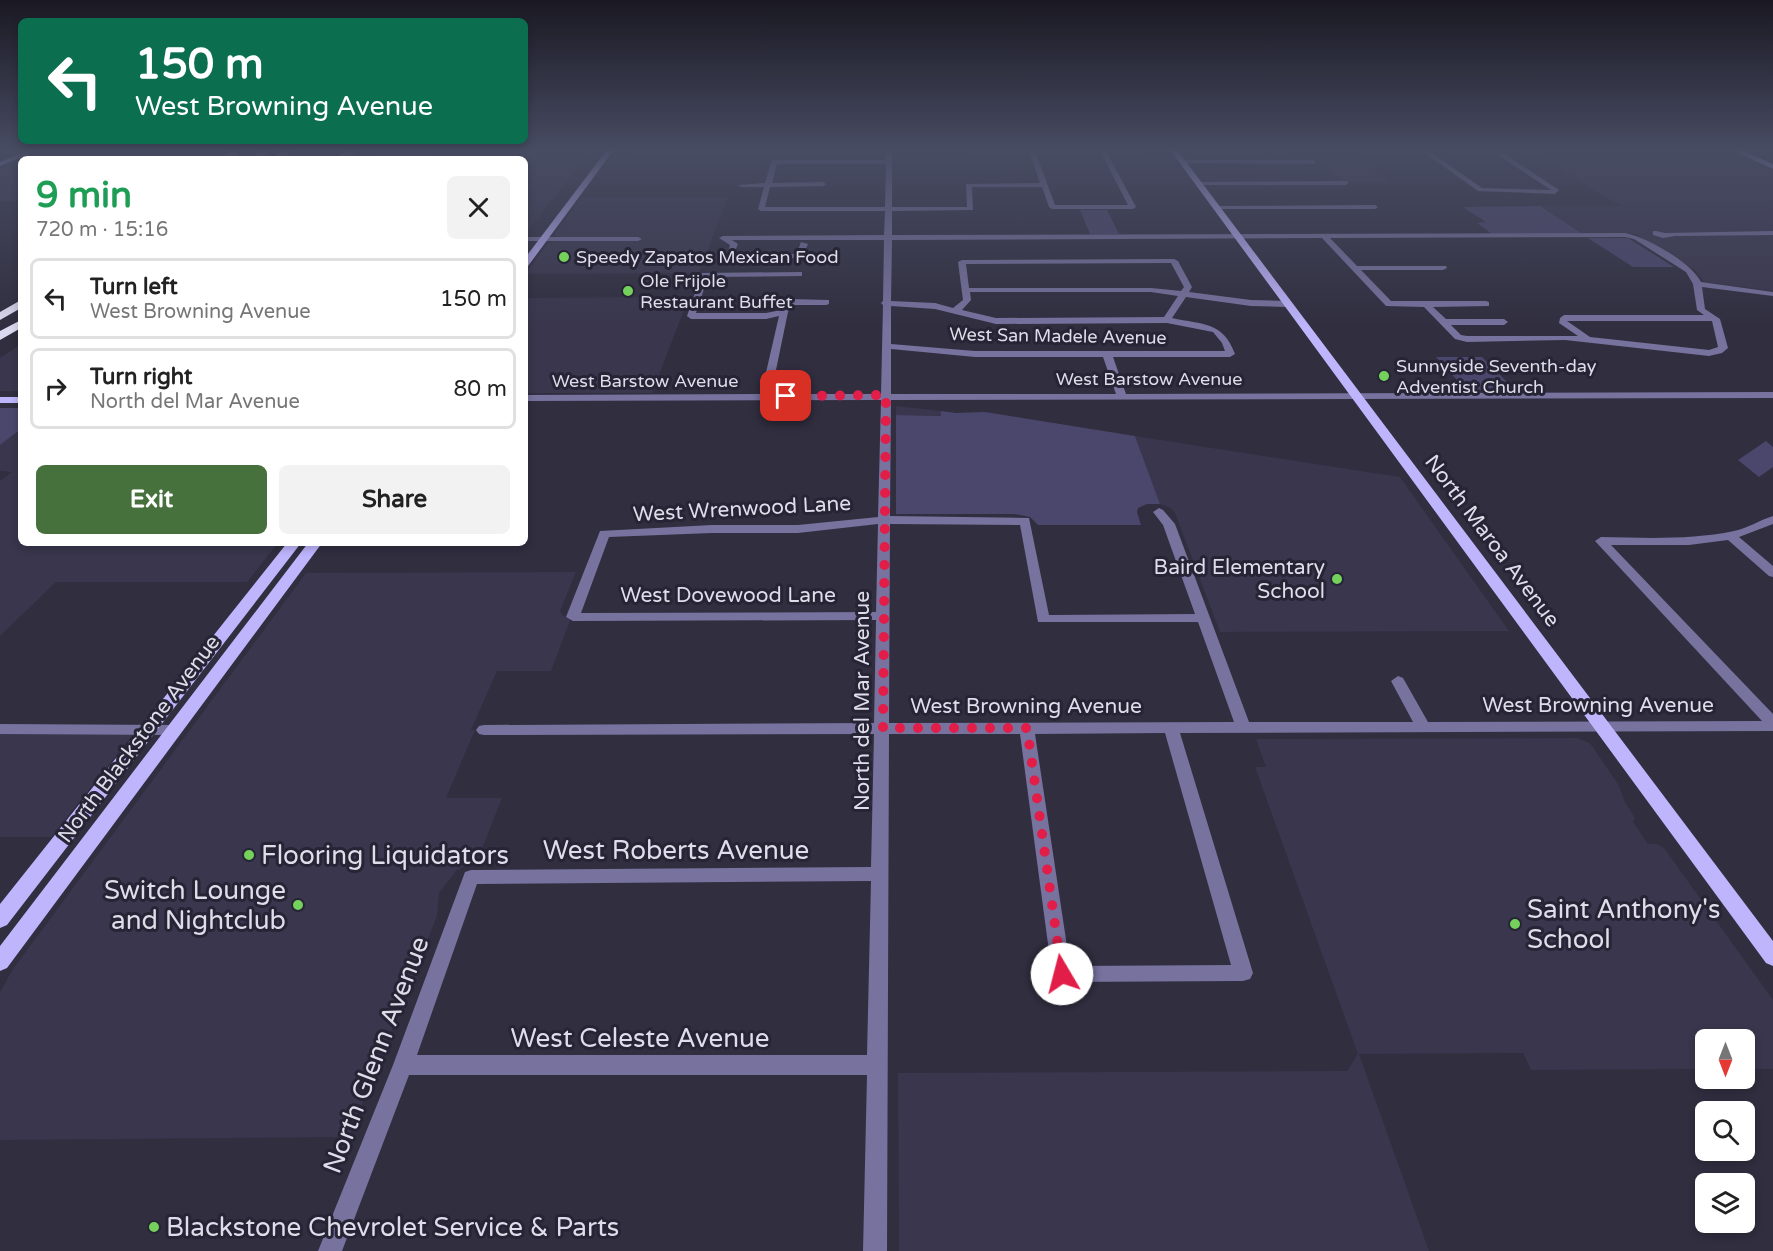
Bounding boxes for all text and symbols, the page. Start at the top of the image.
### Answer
text: 150 m [135,39,264,90]
icon: left [36,42,114,120]
text: West Browning Avenue [135,90,433,123]
text: 9 min [36,174,132,217]
button: close [447,176,510,239]
text: 720 m · 15:16 [36,218,168,242]
place label: Speedy Zapatos Mexican Food [576,246,839,268]
marker: Speedy Zapatos Mexican Food [557,250,571,264]
place label: Ole Frijole Restaurant Buffet [640,270,793,313]
text: Turn left [90,274,178,300]
icon: left [39,282,72,315]
marker: Ole Frijole Restaurant Buffet [621,284,635,298]
text: 150 m [440,286,507,312]
text: West Browning Avenue [90,300,311,324]
street label: West San Madele Avenue [949,323,1167,349]
place label: Sunnyside Seventh-day Adventist Church [1396,355,1597,398]
text: Turn right [90,364,192,390]
street label: West Barstow Avenue [1056,368,1242,390]
marker: Sunnyside Seventh-day Adventist Church [1377,369,1391,383]
street label: West Barstow Avenue [552,370,738,392]
pin [760,370,811,421]
icon: right [39,372,72,405]
text: 80 m [453,376,507,402]
icon: arrive [769,379,802,412]
text: North del Mar Avenue [90,390,300,414]
street label: North Maroa Avenue [1419,450,1565,632]
button: Exit [36,465,267,534]
button: Share [279,465,510,534]
street label: West Wrenwood Lane [632,491,852,527]
place label: Baird Elementary School [1154,555,1325,604]
marker: Baird Elementary School [1330,572,1344,586]
street label: West Dovewood Lane [620,583,836,608]
street label: North del Mar Avenue [850,591,875,811]
street label: North Blackstone Avenue [53,630,225,848]
street label: West Browning Avenue [1482,693,1714,718]
street label: West Browning Avenue [910,694,1142,719]
street label: West Roberts Avenue [543,835,809,866]
place label: Flooring Liquidators [261,840,509,871]
marker: Flooring Liquidators [242,848,256,862]
place label: Switch Lounge and Nightclub [104,875,286,936]
place label: Saint Anthony's School [1527,894,1720,955]
marker: Switch Lounge and Nightclub [291,898,305,912]
marker: Saint Anthony's School [1508,917,1522,931]
street label: North Glenn Avenue [317,932,435,1178]
position arrow [1030,942,1094,1006]
street label: West Celeste Avenue [510,1023,770,1054]
north arrow [1695,1029,1755,1089]
map controls [1695,1029,1755,1233]
button: search [1695,1101,1755,1161]
button: layers [1695,1173,1755,1233]
place label: Blackstone Chevrolet Service & Parts [166,1212,619,1243]
marker: Blackstone Chevrolet Service & Parts [147,1220,161,1234]

